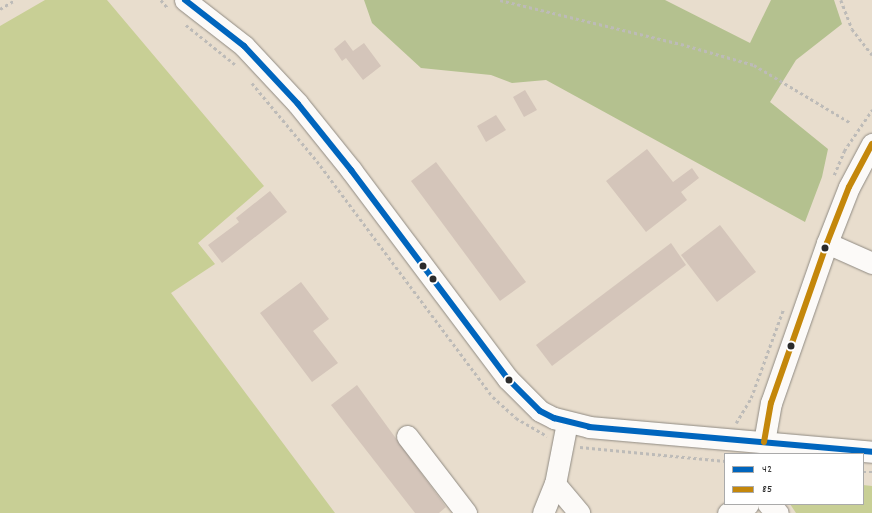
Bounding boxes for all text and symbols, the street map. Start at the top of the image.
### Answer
unlabelled marker [820,243,830,253]
unlabelled marker [418,261,428,271]
unlabelled marker [428,274,438,284]
unlabelled marker [786,341,796,351]
unlabelled marker [504,375,514,385]
legend [724,453,864,505]
text: 42 [762,461,772,478]
text: 85 [762,481,772,498]

